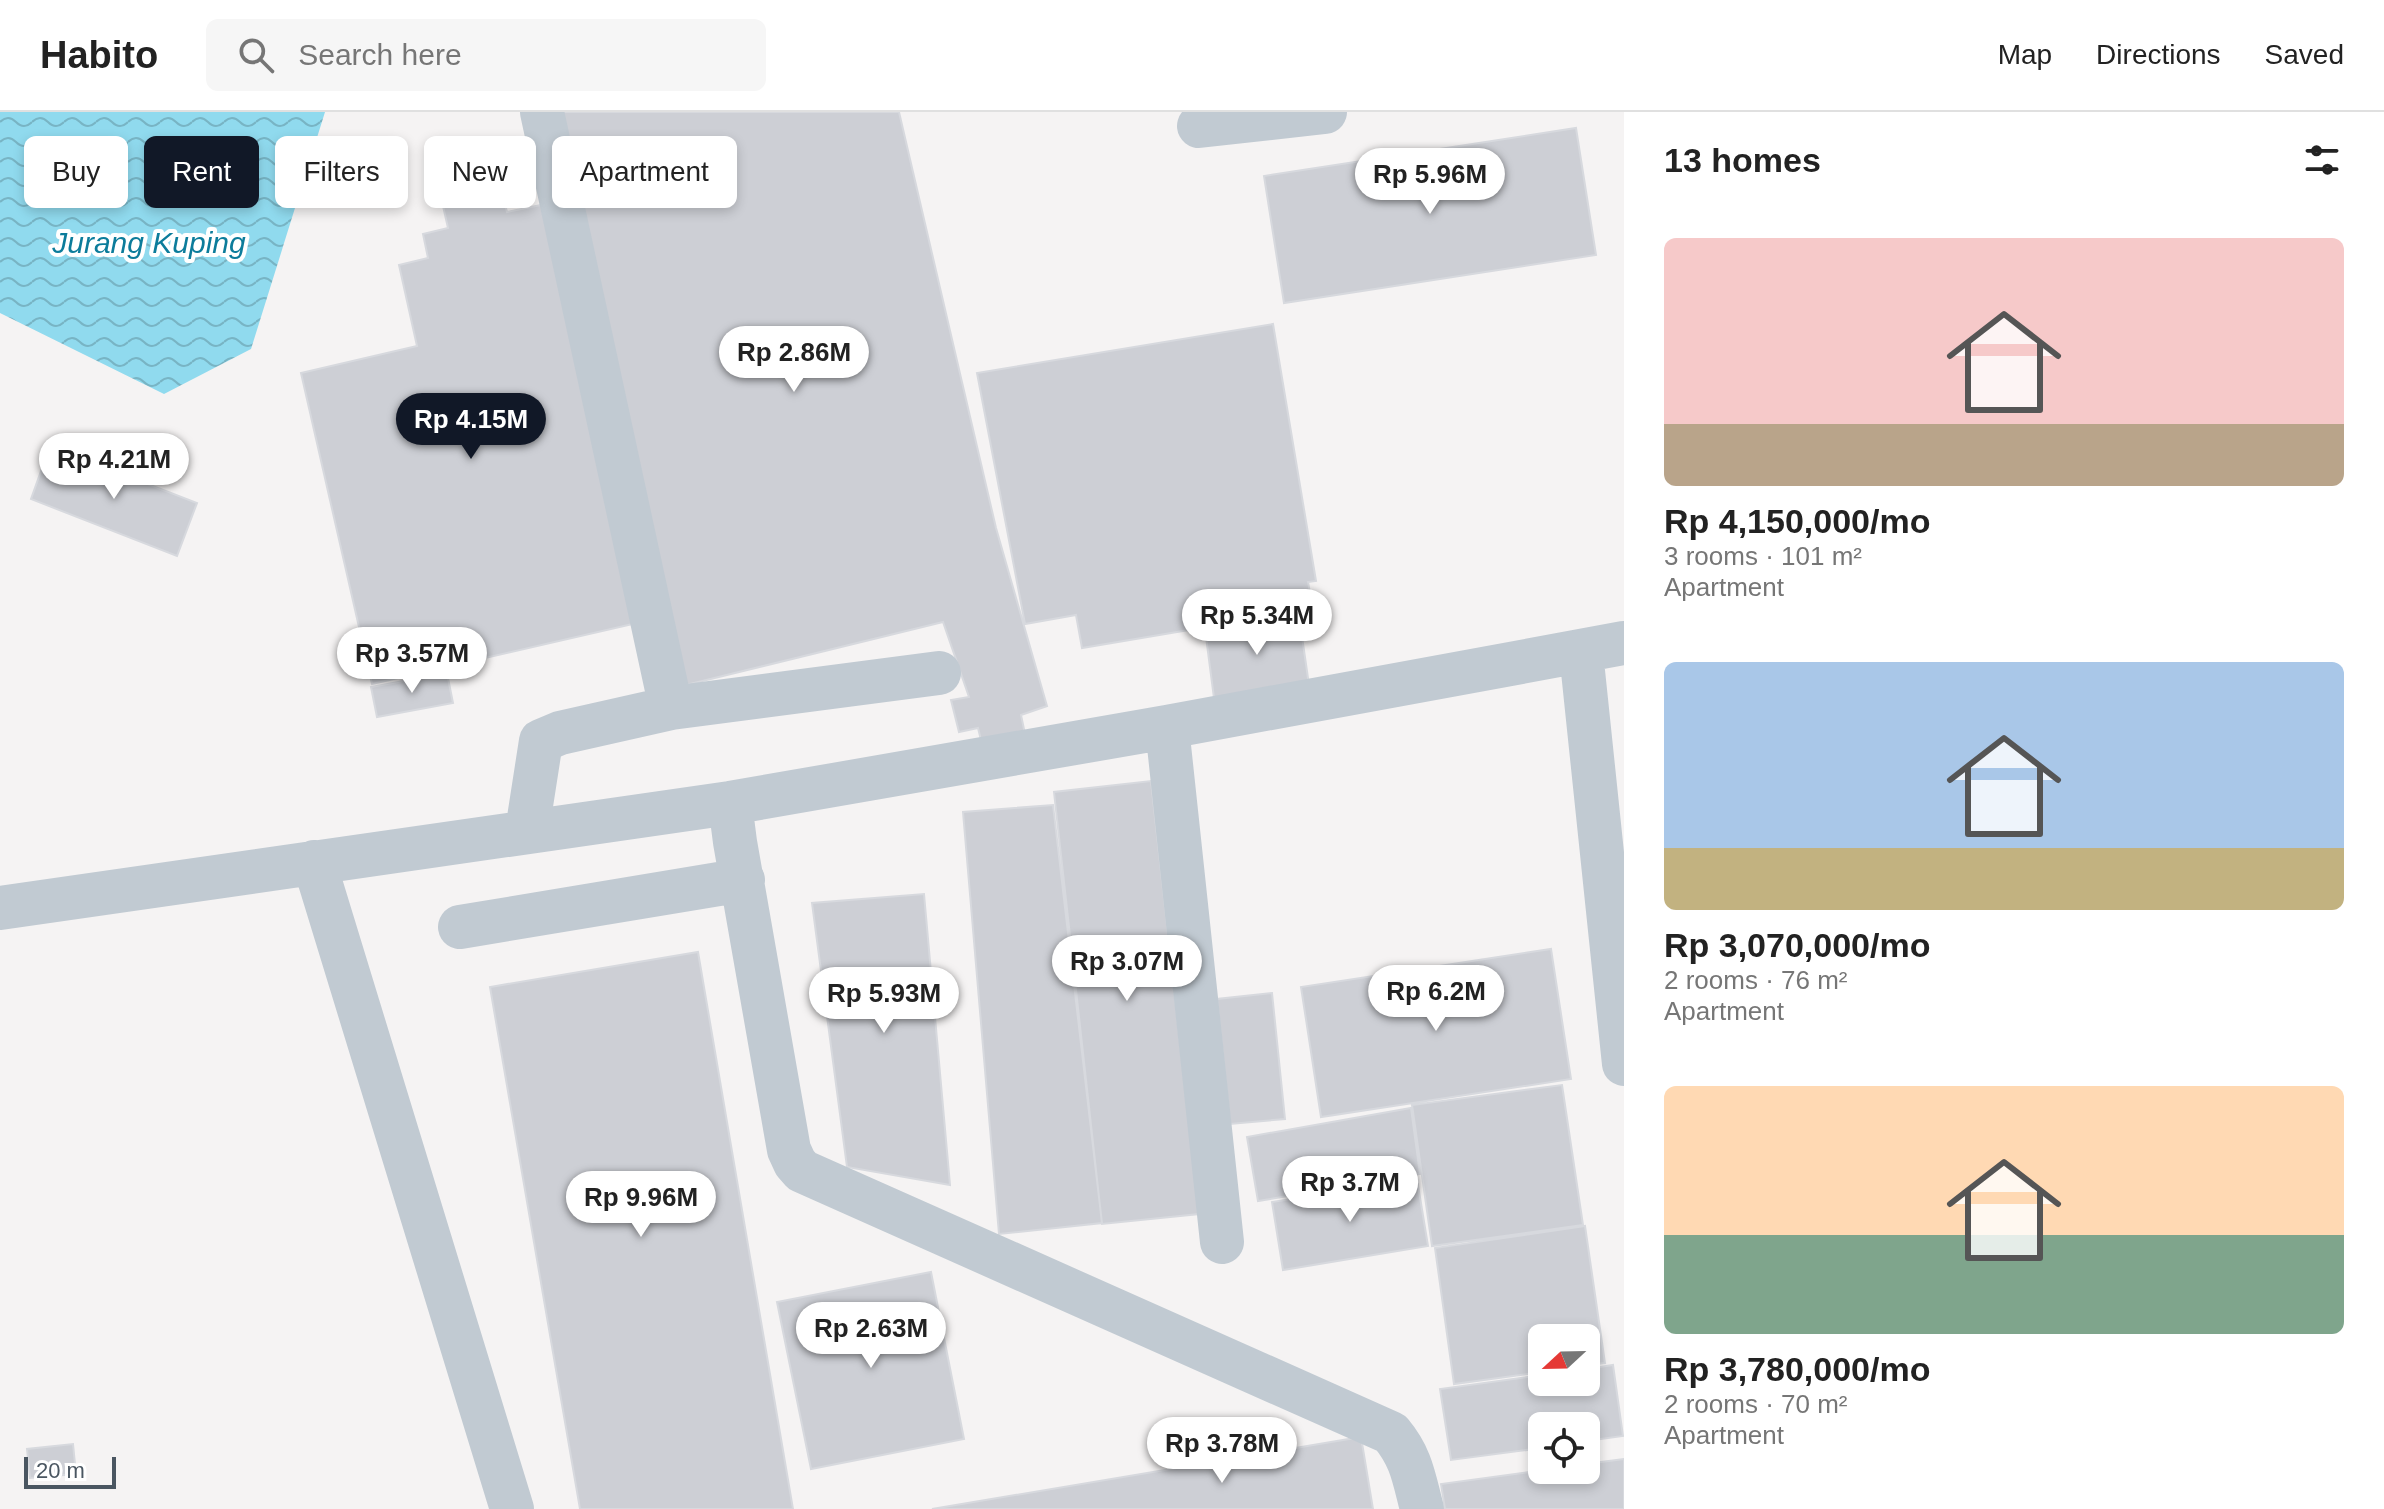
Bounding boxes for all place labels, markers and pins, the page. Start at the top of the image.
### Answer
pin: Rp 5.96M [1347,148,1513,216]
pin: Rp 2.86M [711,326,877,394]
pin: Rp 4.15M [388,393,554,461]
pin: Rp 4.21M [31,433,197,501]
pin: Rp 5.34M [1174,589,1340,657]
pin: Rp 3.57M [329,627,495,695]
pin: Rp 3.07M [1044,935,1210,1003]
pin: Rp 6.2M [1362,965,1510,1033]
pin: Rp 5.93M [801,967,967,1035]
pin: Rp 3.7M [1276,1156,1424,1224]
pin: Rp 9.96M [558,1171,724,1239]
pin: Rp 2.63M [788,1302,954,1370]
pin: Rp 3.78M [1139,1417,1305,1485]

